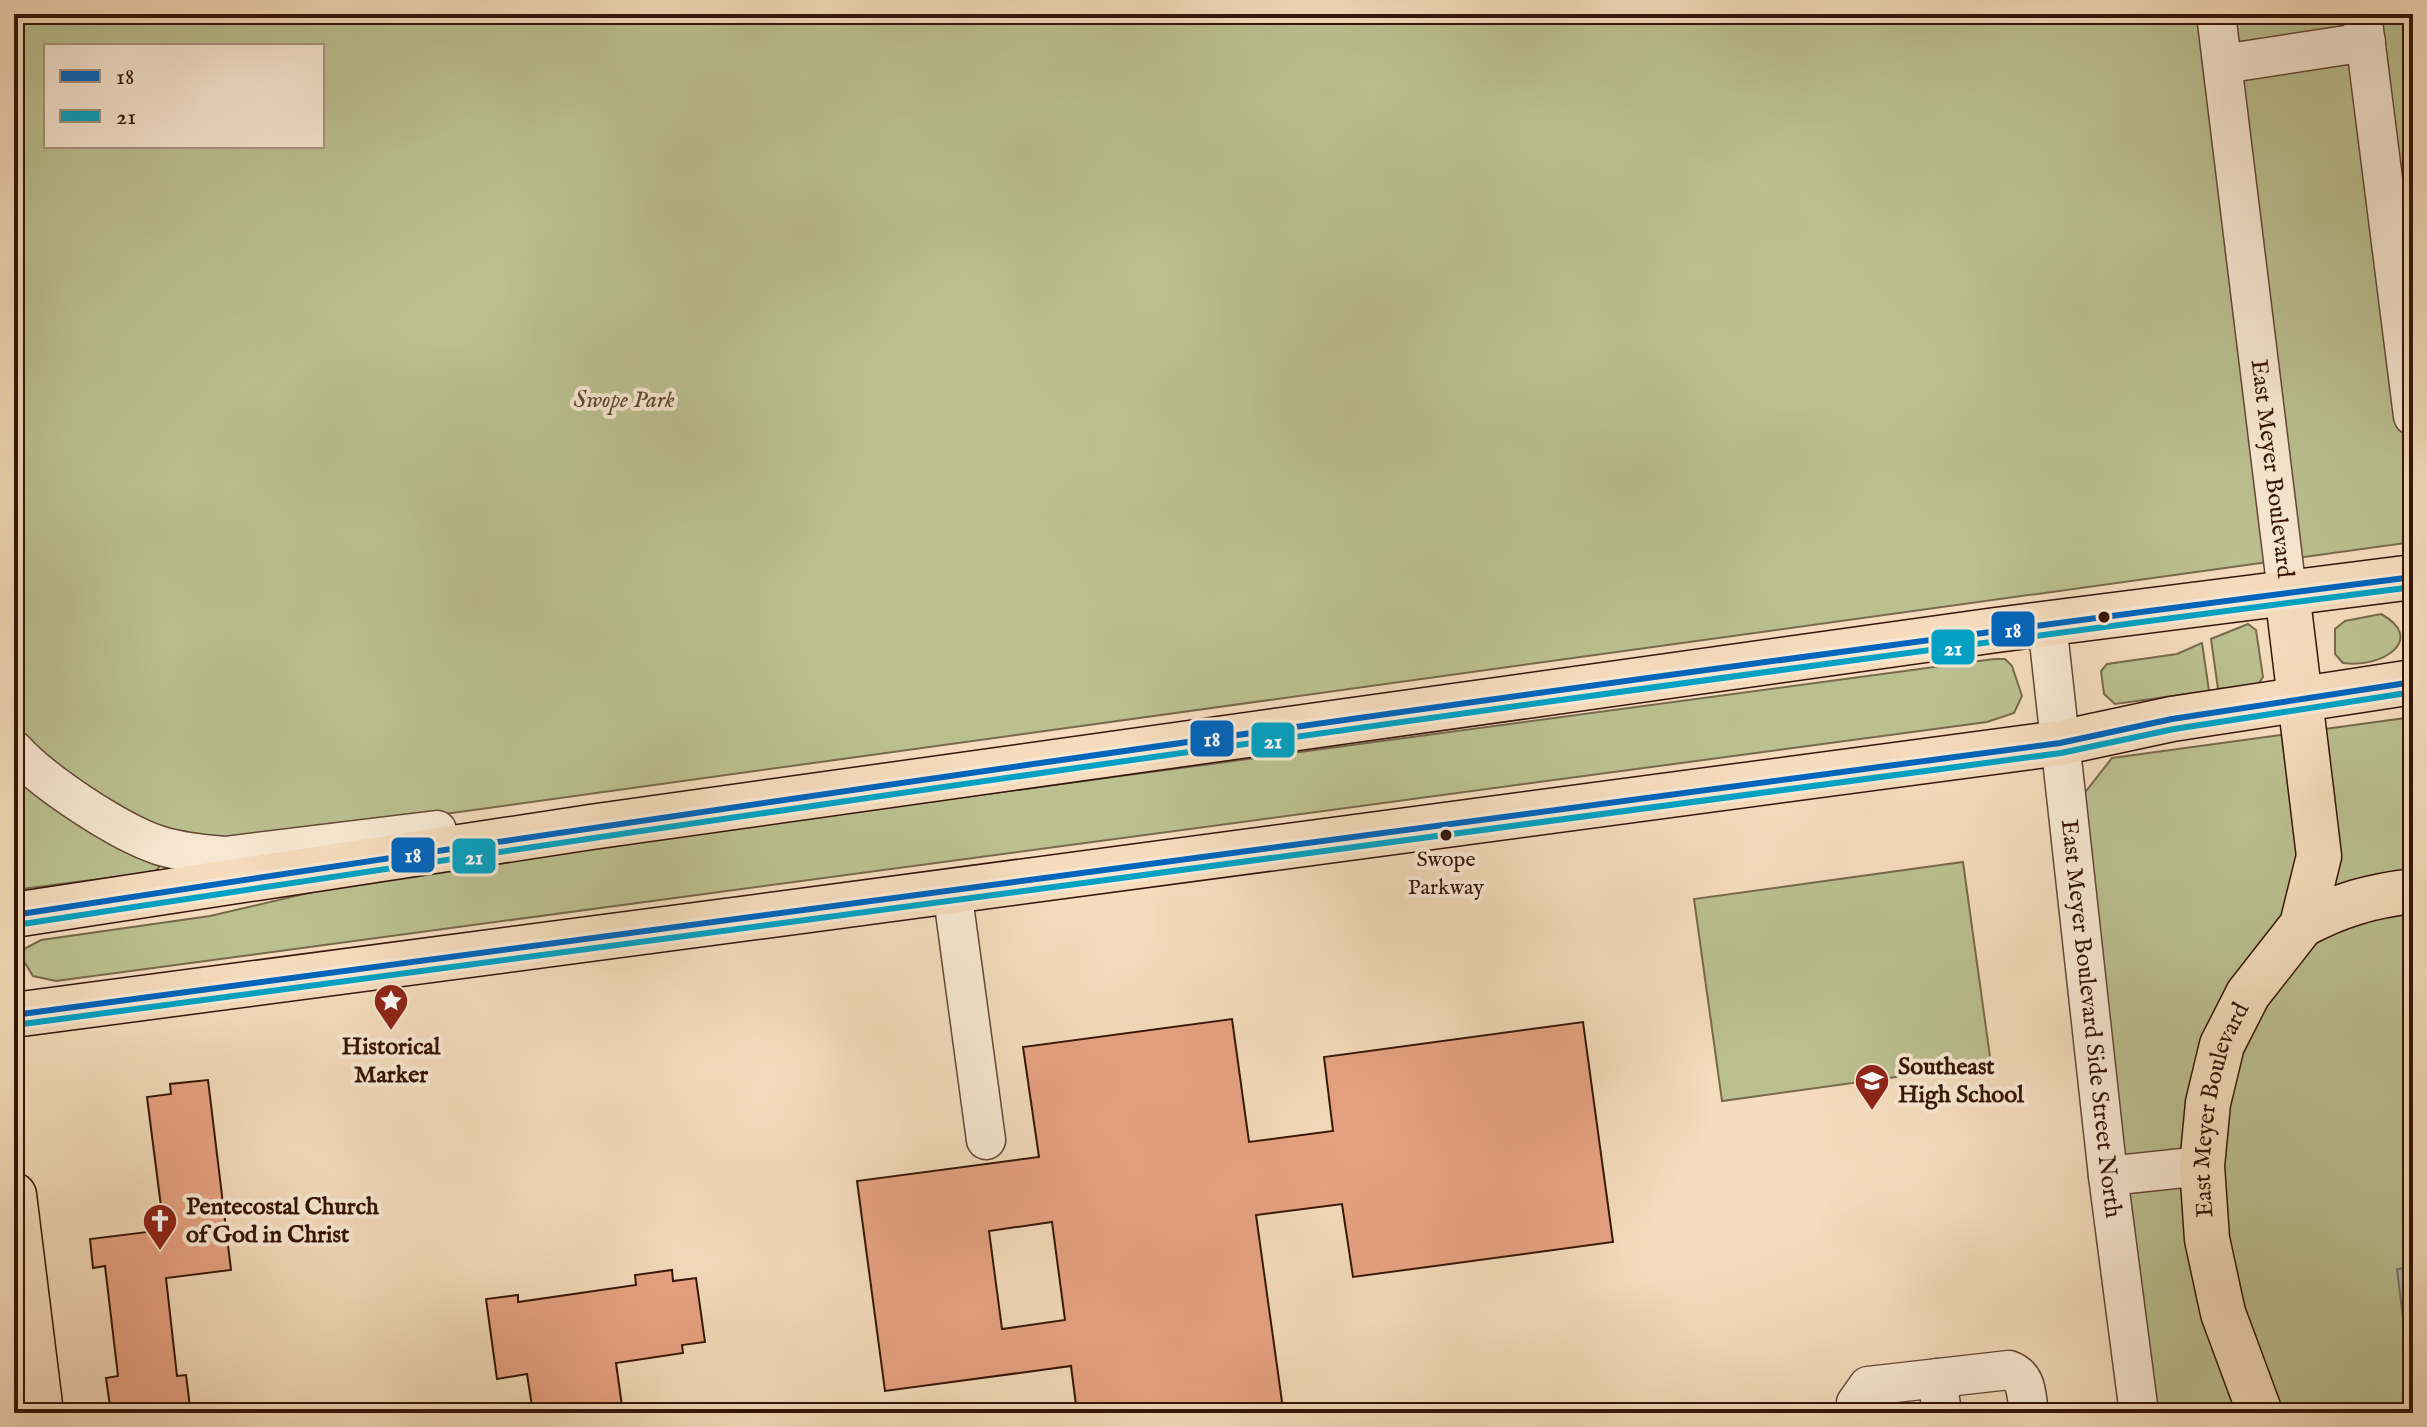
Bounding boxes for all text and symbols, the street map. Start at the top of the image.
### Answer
legend [44,44,324,148]
text: 18 [116,62,134,93]
text: 21 [116,102,136,133]
street label: East Meyer Boulevard [2243,357,2301,580]
park label: Swope Park [573,385,675,416]
unlabelled marker [2096,609,2112,625]
line badge: 18 [1990,610,2036,648]
text: 18 [2005,617,2021,645]
line badge: 21 [1930,628,1976,666]
text: 21 [1944,635,1962,663]
line badge: 18 [1189,719,1235,758]
line badge: 21 [1250,721,1296,759]
text: 18 [1204,726,1220,754]
text: 21 [1264,728,1282,756]
street label: East Meyer Boulevard Side Street North [2053,818,2129,1220]
marker: Swope Parkway [1438,827,1454,843]
line badge: 18 [390,836,436,874]
line badge: 21 [451,837,497,875]
text: 18 [405,842,421,870]
text: 21 [465,844,483,872]
place label: Swope Parkway [1408,846,1484,902]
place icon: Historical Marker [372,982,410,1032]
street label: East Meyer Boulevard [2186,997,2257,1219]
place label: Historical Marker [342,1032,441,1091]
place label: Southeast High School [1898,1052,2024,1111]
school or university icon: Southeast High School [1853,1062,1891,1112]
place label: Pentecostal Church of God in Christ [186,1192,379,1251]
church icon: Pentecostal Church of God in Christ [141,1202,179,1252]

